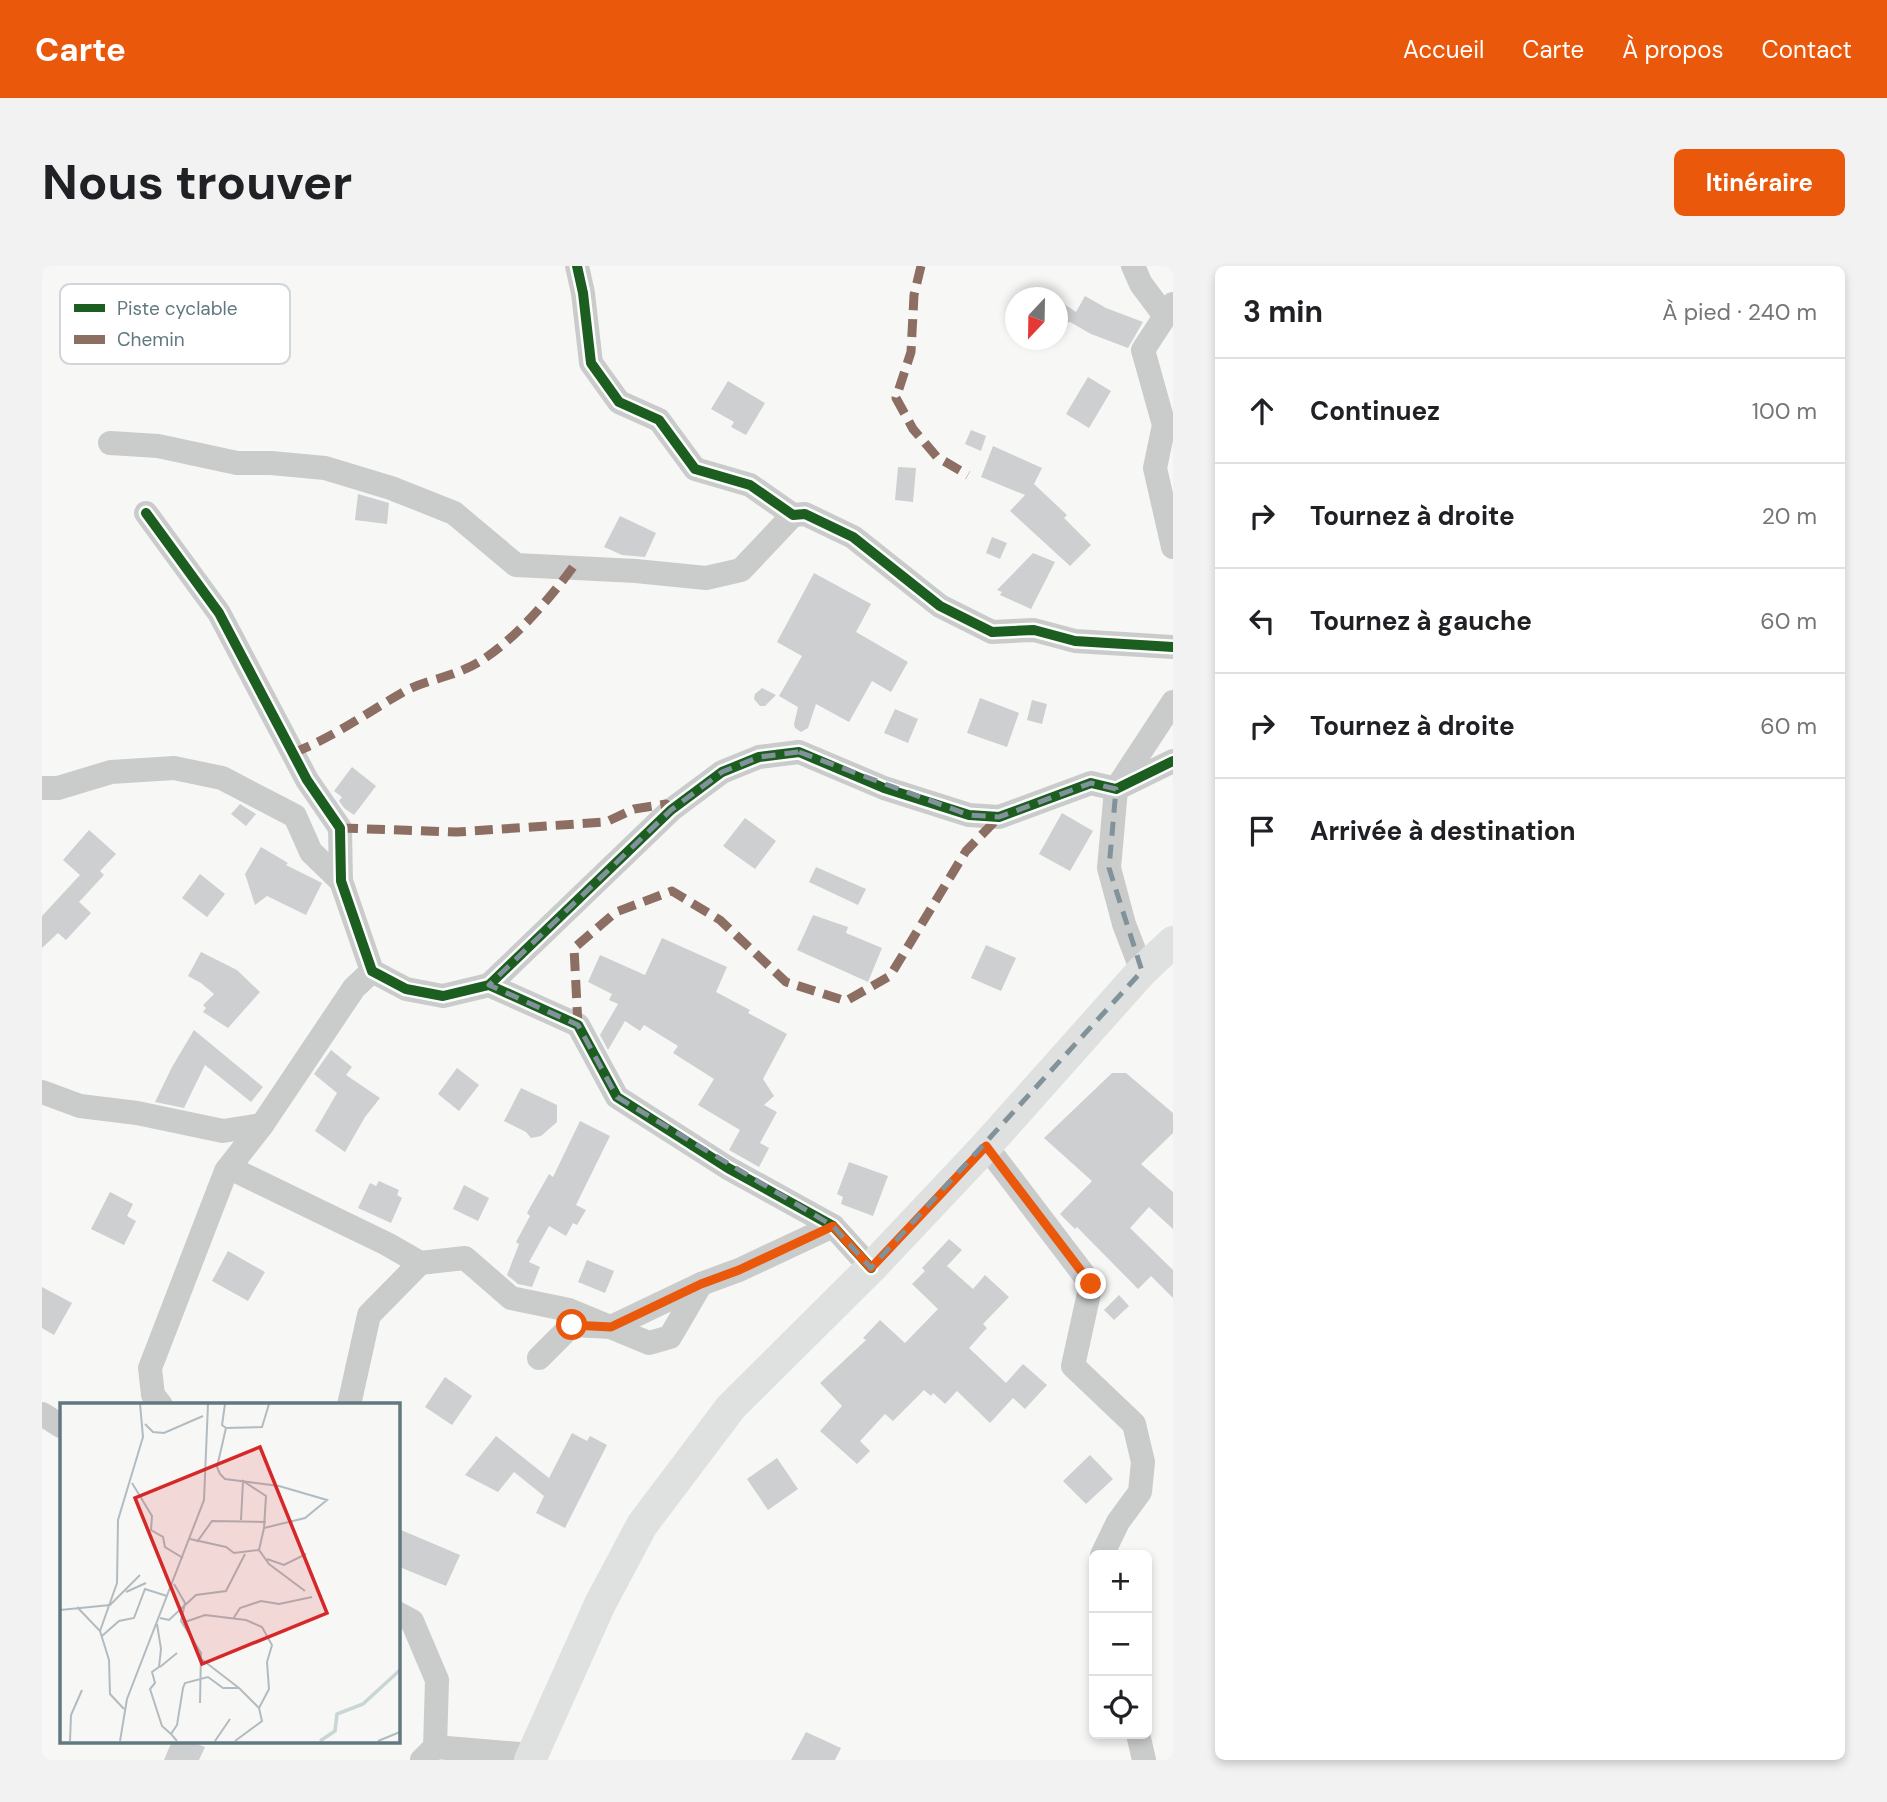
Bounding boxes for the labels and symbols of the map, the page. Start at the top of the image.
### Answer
legend [60,284,290,364]
north arrow [1005,287,1068,350]
text: Piste cyclable [117,296,238,321]
text: Chemin [117,327,185,352]
route end [1075,1268,1106,1299]
route start [556,1309,587,1340]
inset map [60,1403,399,1742]

